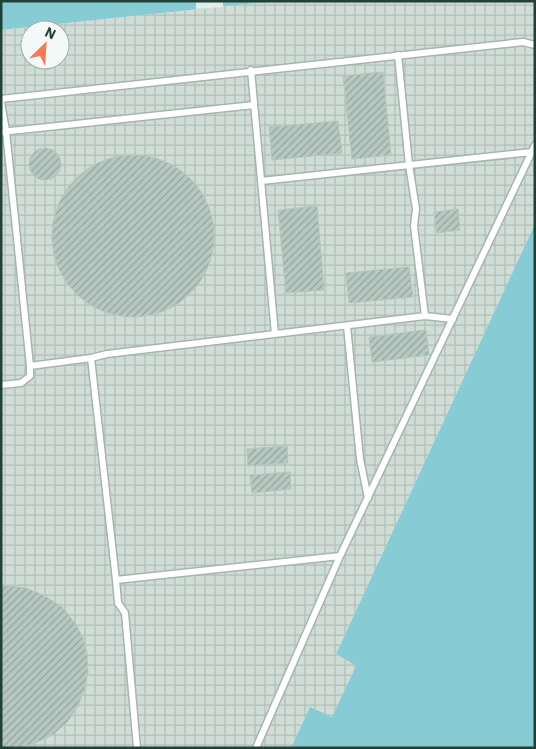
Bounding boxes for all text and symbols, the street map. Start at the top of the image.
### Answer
north arrow [20,20,70,70]
text: N [42,23,59,44]

